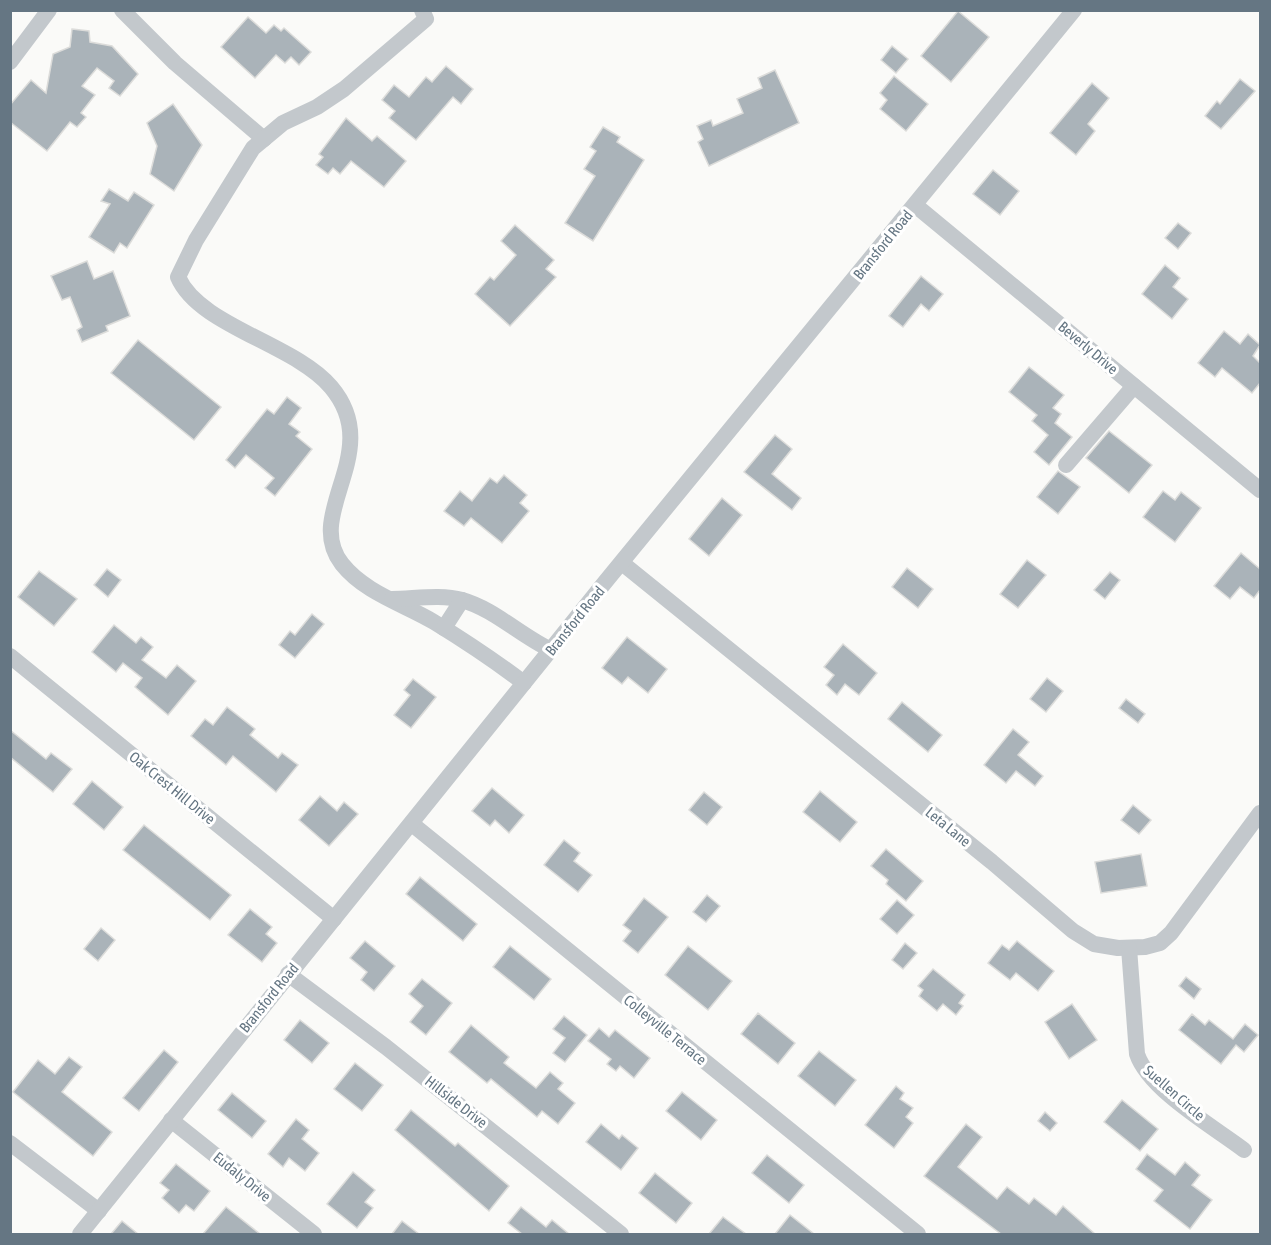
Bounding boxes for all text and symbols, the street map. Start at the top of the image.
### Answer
street label: Bransford Road [850,207,916,283]
street label: Beverly Drive [1055,318,1122,377]
street label: Bransford Road [542,583,608,659]
street label: Oak Crest Hill Drive [126,748,219,827]
street label: Leta Lane [922,803,974,850]
street label: Bransford Road [236,960,302,1036]
street label: Colleyville Terrace [621,991,710,1068]
street label: Suellen Circle [1140,1062,1208,1124]
street label: Hillside Drive [422,1072,491,1131]
street label: Eudaly Drive [210,1148,275,1205]

